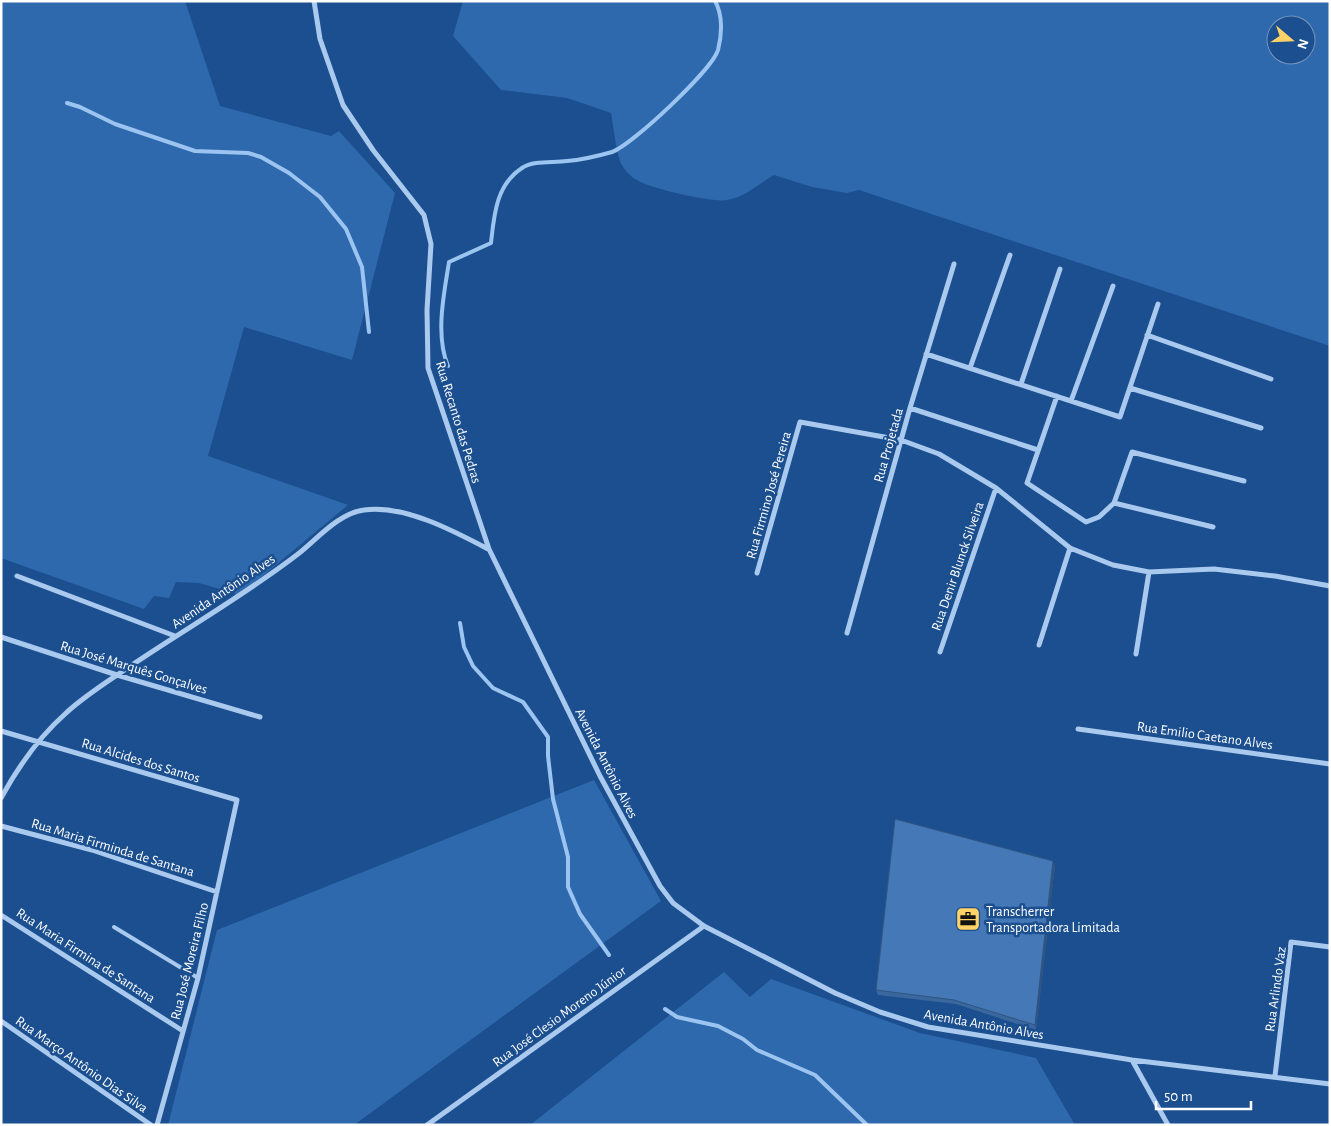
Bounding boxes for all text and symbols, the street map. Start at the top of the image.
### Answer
north arrow [1266,15,1316,65]
text: N [1294,37,1311,51]
street label: Rua Recanto das Pedras [433,360,483,485]
street label: Rua Projetada [872,406,906,484]
street label: Rua Firmino José Pereira [744,430,794,560]
street label: Rua Denir Blunck Silveira [929,499,987,633]
street label: Avenida Antônio Alves [169,552,278,632]
street label: Rua José Marquês Gonçalves [59,639,209,697]
street label: Avenida Antônio Alves [572,706,640,821]
street label: Rua Emilio Caetano Alves [1136,720,1274,752]
street label: Rua Alcides dos Santos [80,736,201,786]
street label: Rua Maria Firminda de Santana [30,816,196,880]
street label: Rua José Moreira Filho [169,901,211,1021]
place label: Transcherrer Transportadora Limitada [986,905,1120,935]
street label: Rua Maria Firmina de Santana [14,906,158,1006]
office icon: Transcherrer Transportadora Limitada [955,906,981,932]
street label: Rua Arlindo Vaz [1263,945,1289,1033]
street label: Rua José Clesio Moreno Júnior [490,964,629,1070]
street label: Avenida Antônio Alves [923,1008,1045,1042]
street label: Rua Março Antônio Dias Silva [13,1014,150,1116]
scale bar [1156,1078,1251,1110]
text: 50 m [1164,1089,1193,1104]

